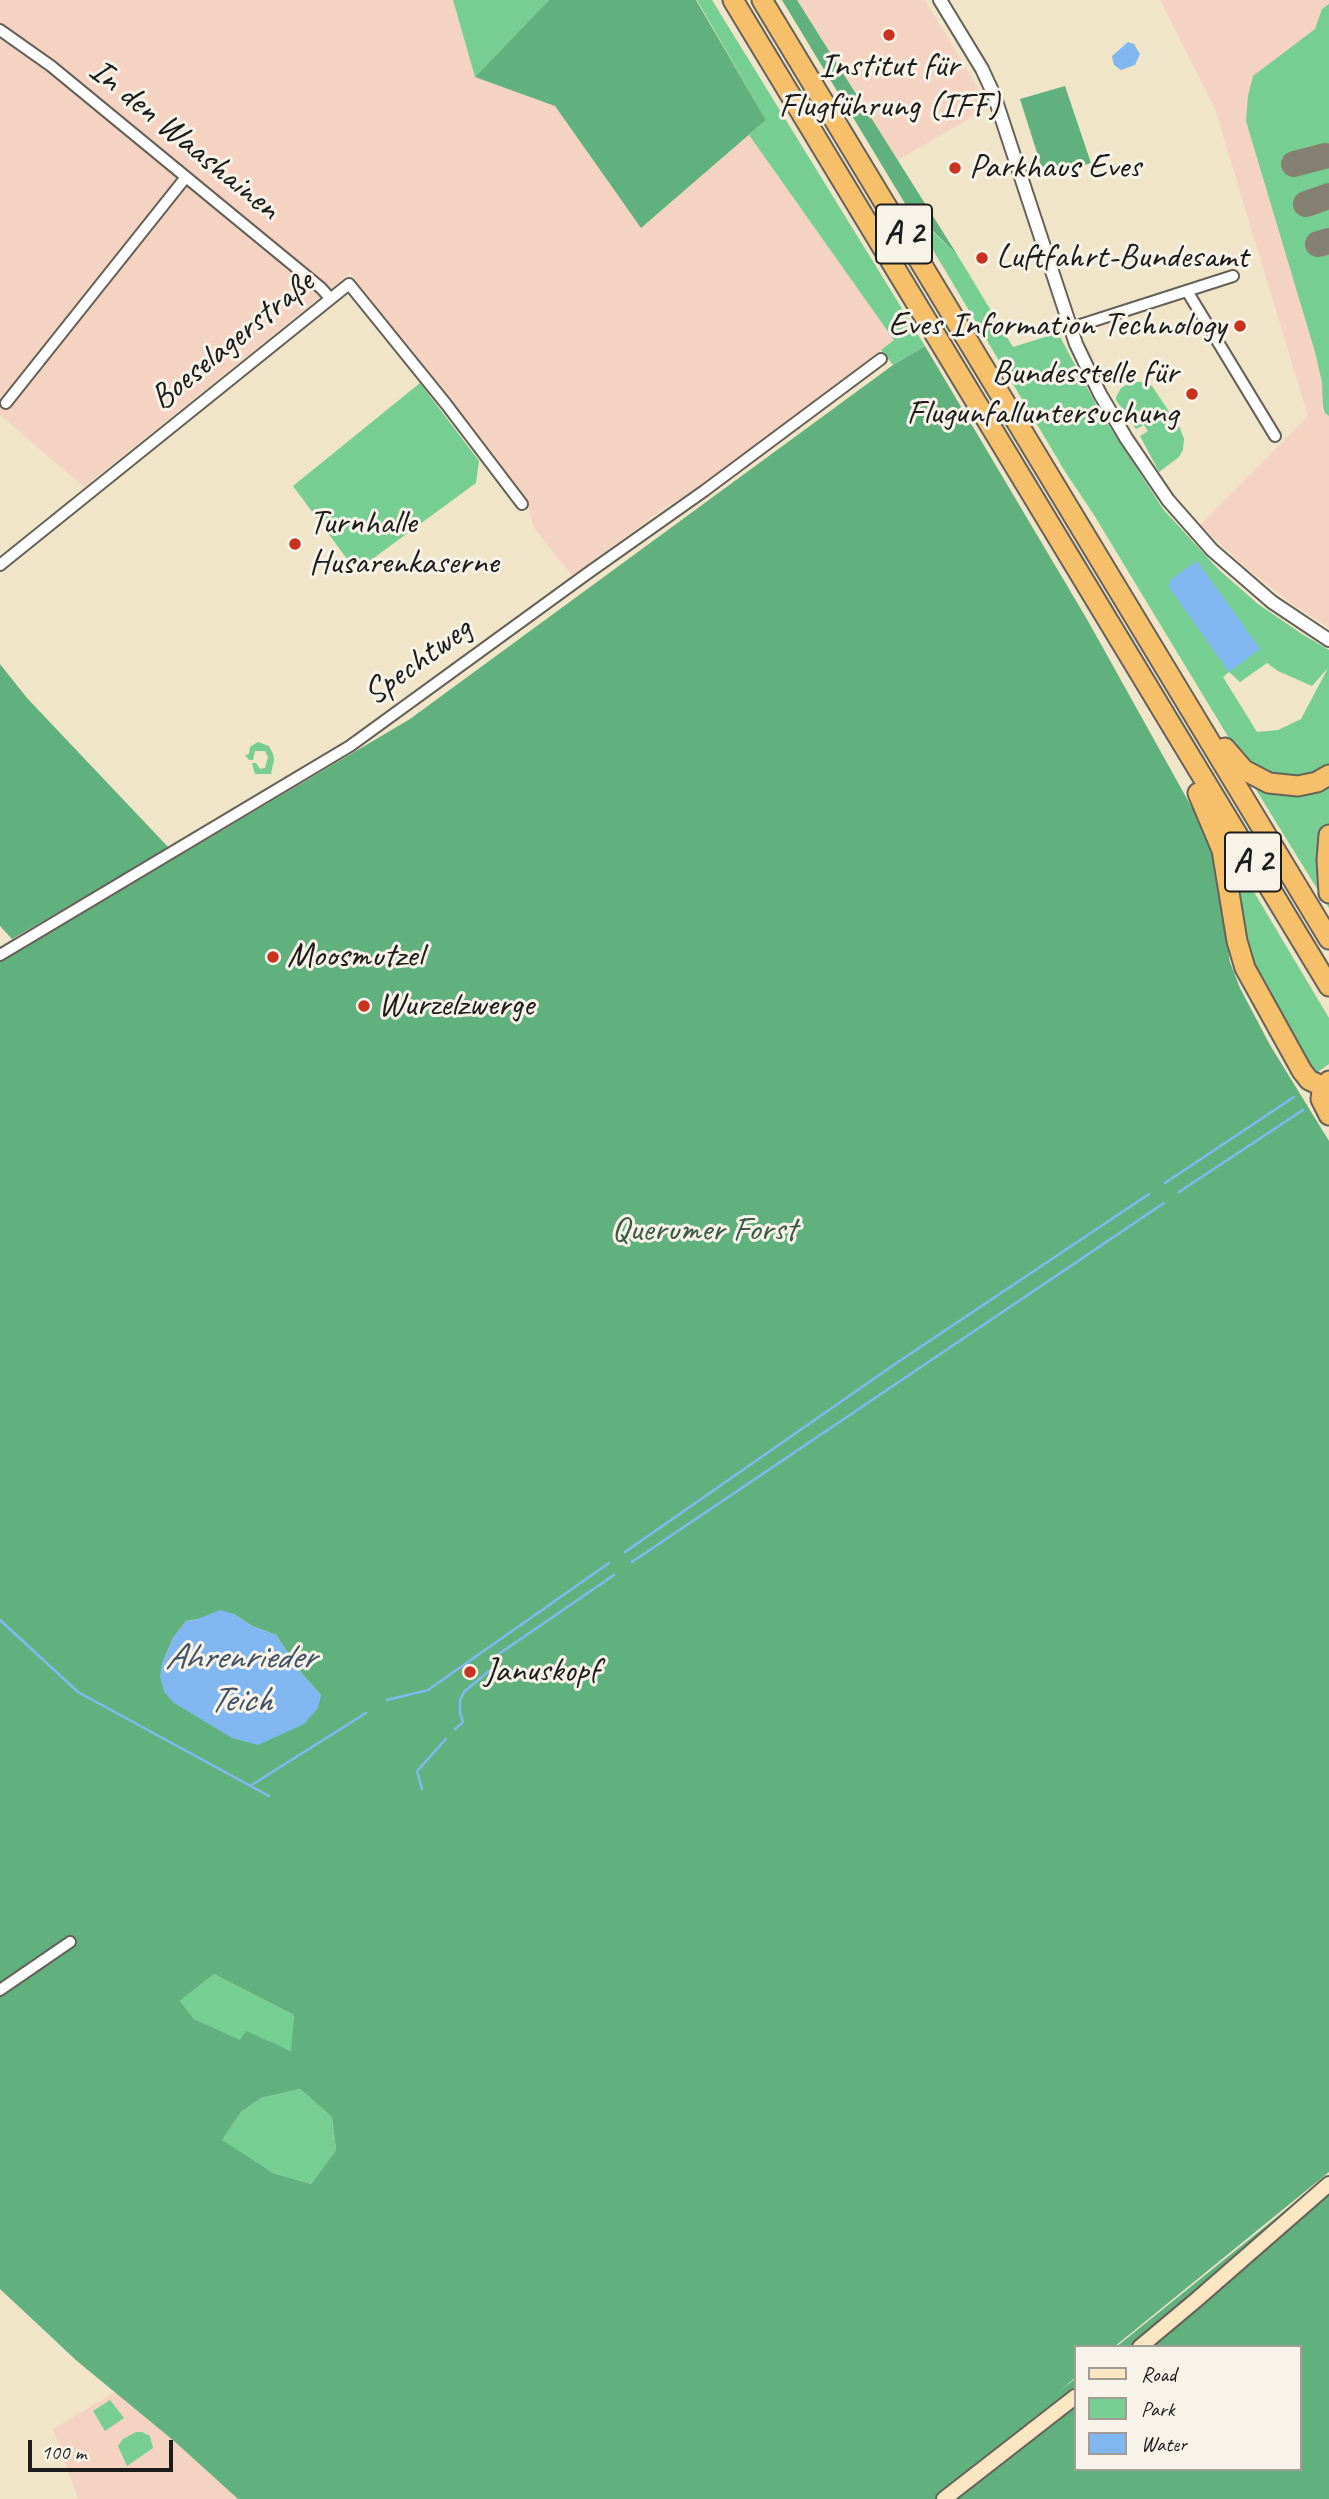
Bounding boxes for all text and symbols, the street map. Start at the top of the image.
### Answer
marker: Institut für Flugführung (IFF) [881,27,897,43]
place label: Institut für Flugführung (IFF) [779,46,999,128]
street label: In den Waashainen [80,50,288,230]
place label: Parkhaus Eves [969,147,1141,189]
marker: Parkhaus Eves [947,160,963,176]
road number: A 2 [876,204,932,264]
place label: Luftfahrt-Bundesamt [996,237,1248,279]
marker: Luftfahrt-Bundesamt [974,250,990,266]
street label: Boeselagerstraße [143,262,323,420]
place label: Eves Information Technology [888,305,1226,347]
marker: Eves Information Technology [1232,318,1248,334]
place label: Bundesstelle für Flugunfalluntersuchung [907,353,1178,435]
marker: Bundesstelle für Flugunfalluntersuchung [1184,386,1200,402]
place label: Turnhalle Husarenkaserne [309,503,498,585]
marker: Turnhalle Husarenkaserne [287,536,303,552]
street label: Spechtweg [356,609,480,715]
road number: A 2 [1225,832,1281,891]
place label: Moosmutzel [287,936,423,978]
marker: Moosmutzel [265,949,281,965]
place label: Wurzelzwerge [378,985,534,1027]
marker: Wurzelzwerge [356,998,372,1014]
park label: Querumer Forst [612,1210,796,1252]
water label: Ahrenrieder Teich [165,1636,315,1723]
place label: Januskopf [484,1651,599,1693]
marker: Januskopf [462,1664,478,1680]
legend [1074,2345,1301,2471]
text: Road [1141,2361,1176,2387]
text: Park [1141,2396,1174,2422]
scale bar [32,2426,177,2470]
text: Water [1141,2431,1187,2457]
text: 100 m [41,2439,86,2465]

